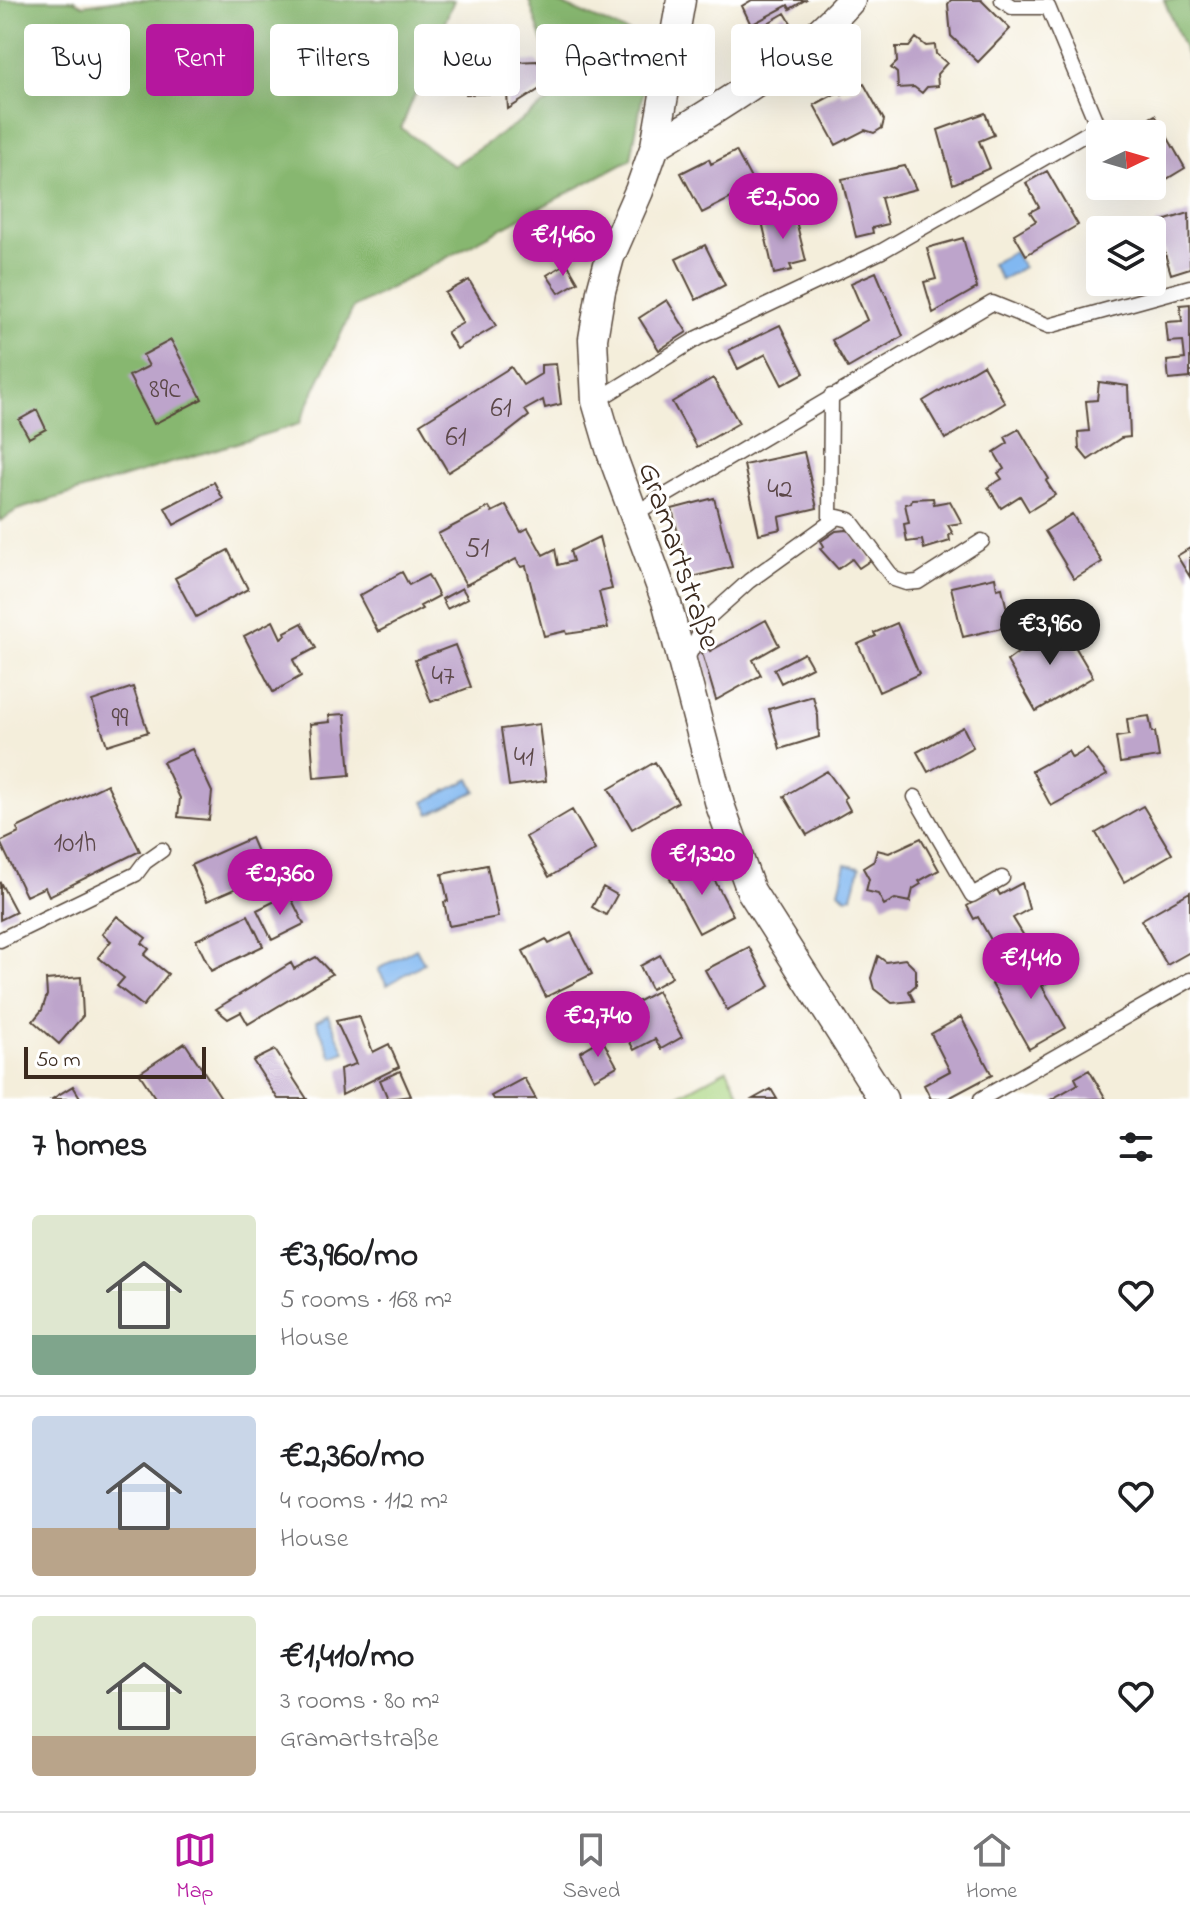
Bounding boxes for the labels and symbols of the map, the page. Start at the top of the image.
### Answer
north arrow [1086,120,1166,200]
pin: €2,500 [718,173,848,241]
pin: €1,460 [498,210,628,278]
house number: 89c [149,370,181,411]
house number: 61 [490,389,512,430]
house number: 61 [445,418,467,459]
street label: Gramartstraße [624,456,732,657]
house number: 42 [767,470,793,511]
house number: 51 [465,529,490,570]
pin: €3,960 [985,599,1115,667]
house number: 47 [431,657,455,698]
house number: 99 [112,699,129,740]
house number: 41 [514,738,534,779]
house number: 101h [53,824,97,865]
pin: €1,320 [637,829,767,897]
pin: €2,360 [215,849,345,917]
pin: €1,410 [966,933,1096,1001]
pin: €2,740 [533,991,663,1059]
scale bar [24,1043,206,1079]

